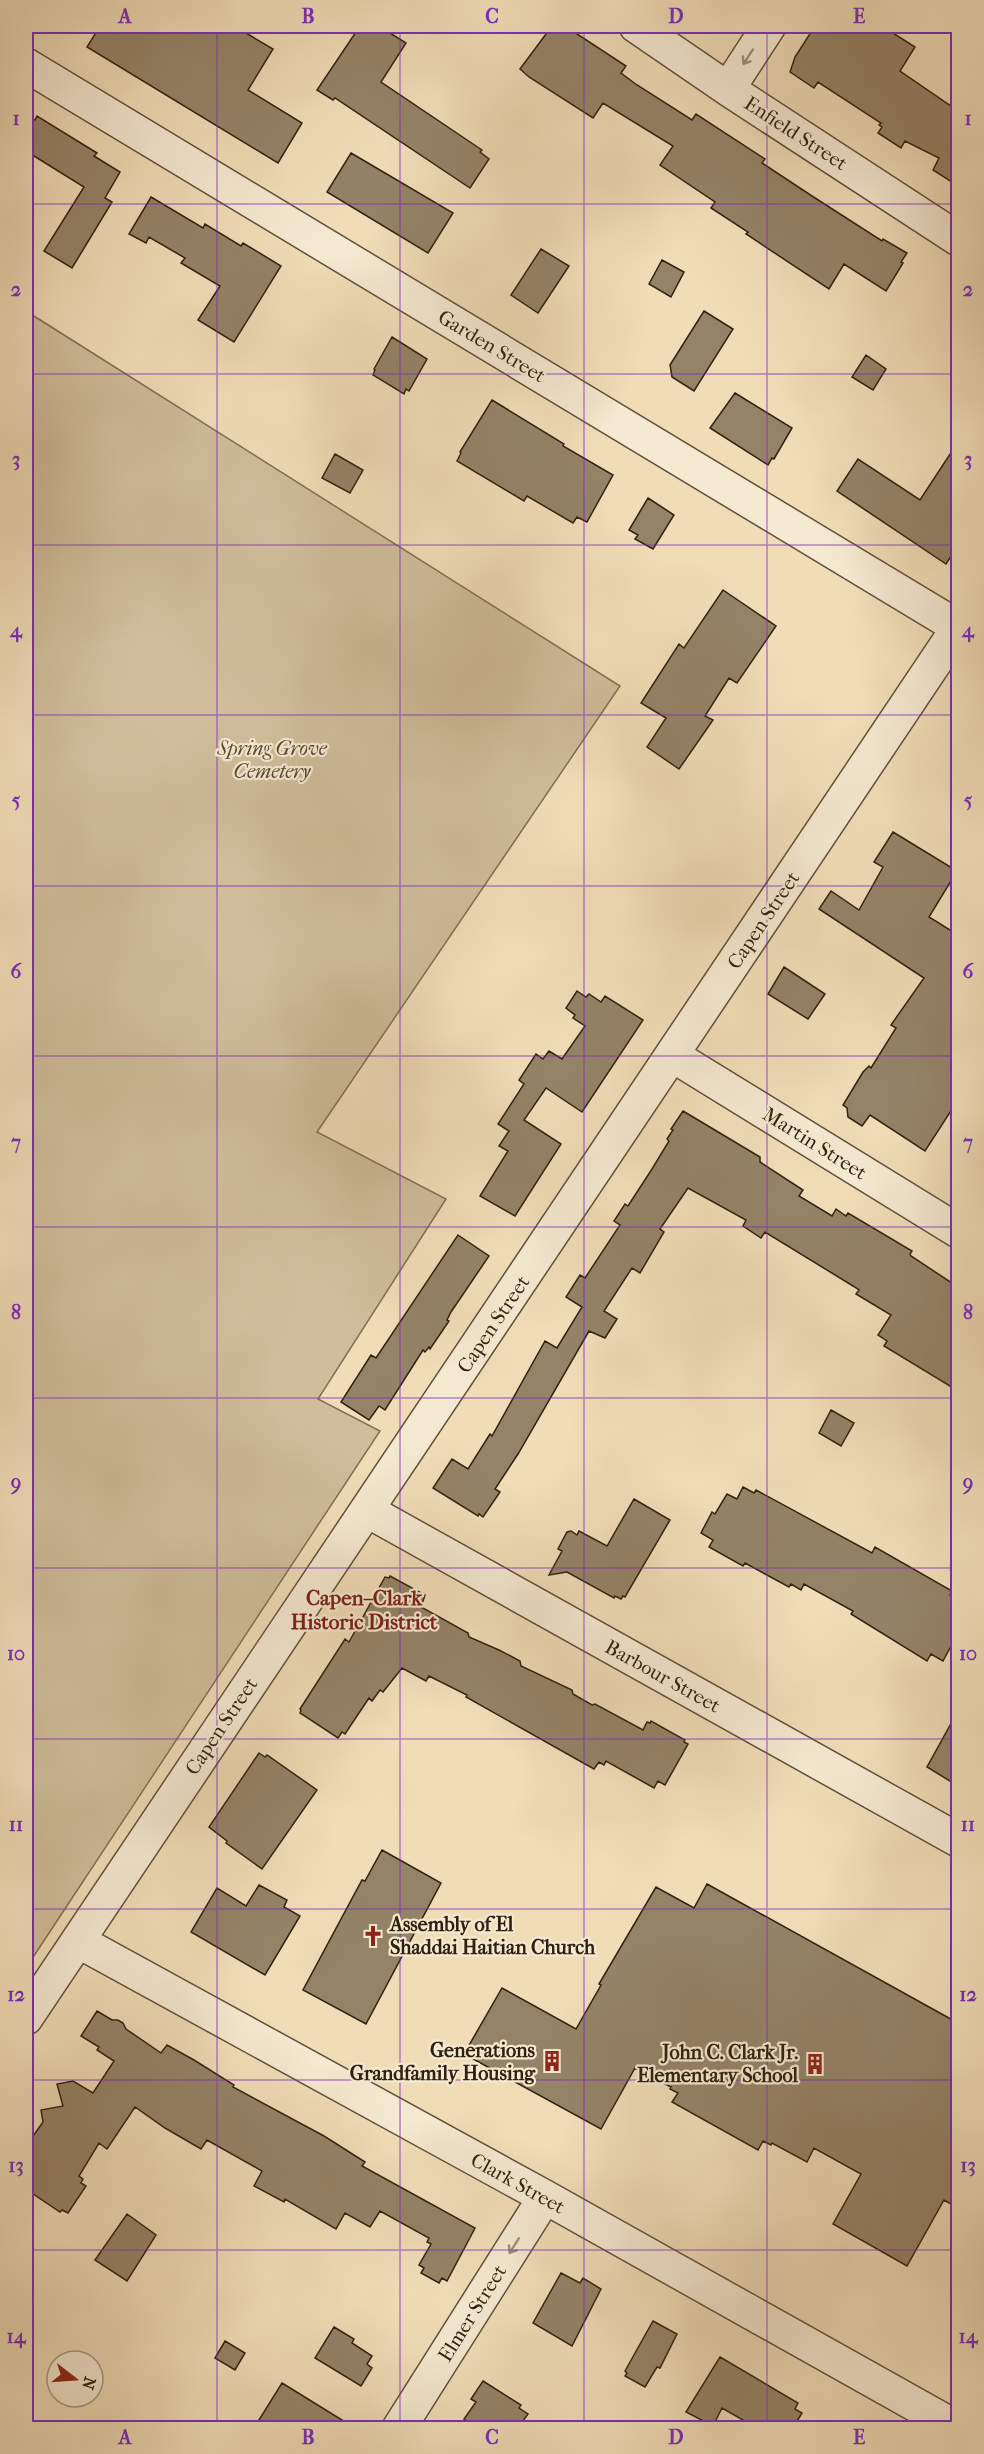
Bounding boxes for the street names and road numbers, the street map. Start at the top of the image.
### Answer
street label: Enfield Street [740,92,852,175]
street label: Garden Street [434,305,550,387]
street label: Capen Street [723,867,804,973]
street label: Martin Street [759,1102,871,1184]
street label: Capen Street [453,1271,534,1377]
street label: Barbour Street [601,1635,724,1718]
street label: Capen Street [181,1673,262,1779]
street label: Clark Street [467,2148,569,2219]
street label: Elmer Street [434,2261,511,2366]

